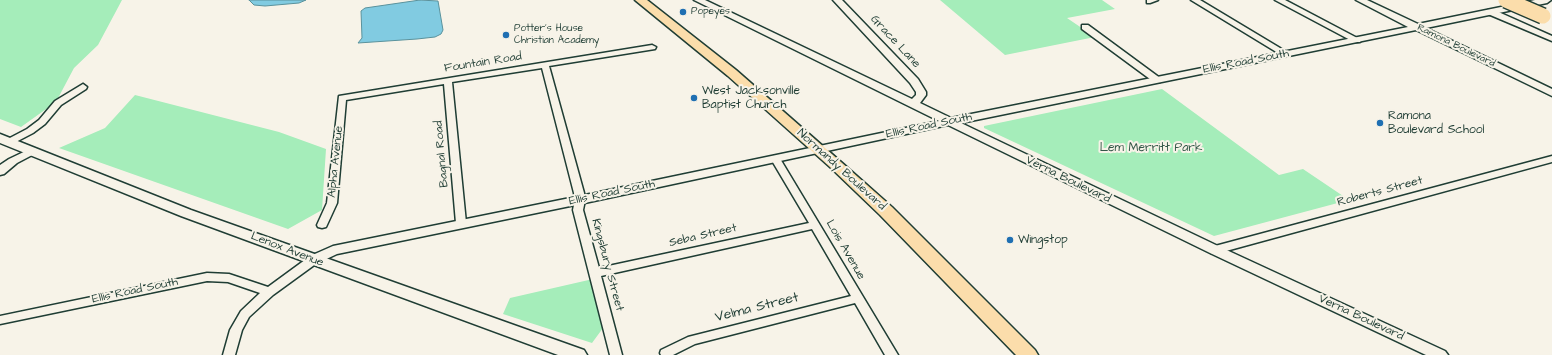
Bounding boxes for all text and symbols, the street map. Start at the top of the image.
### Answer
place label: Popeyes [691,6,730,18]
marker: Popeyes [678,7,688,17]
street label: Grace Lane [867,13,923,71]
street label: Ramona Boulevard [1415,22,1497,70]
place label: Potter's House Christian Academy [514,23,599,46]
marker: Potter's House Christian Academy [501,30,511,40]
street label: Ellis Road South [1202,47,1290,77]
street label: Fountain Road [443,50,523,76]
place label: West Jacksonville Baptist Church [702,84,800,112]
marker: West Jacksonville Baptist Church [689,93,699,103]
place label: Ramona Boulevard School [1388,109,1484,137]
street label: Ellis Road South [885,110,973,142]
marker: Ramona Boulevard School [1375,118,1385,128]
street label: Bagnal Road [432,120,452,188]
street label: Alpha Avenue [325,125,347,199]
street label: Normandy Boulevard [794,126,888,214]
park label: Lem Merritt Park [1100,141,1202,155]
street label: Verna Boulevard [1023,153,1113,207]
street label: Roberts Street [1336,174,1424,210]
street label: Ellis Road South [568,177,656,209]
street label: Kingsbury Street [588,217,626,313]
street label: Lois Avenue [822,218,868,282]
street label: Seba Street [668,221,738,251]
street label: Lenox Avenue [248,229,326,271]
place label: Wingstop [1018,233,1068,247]
marker: Wingstop [1005,235,1015,245]
street label: Ellis Road South [91,275,179,307]
street label: Velma Street [714,290,800,326]
street label: Verna Boulevard [1316,292,1406,344]

